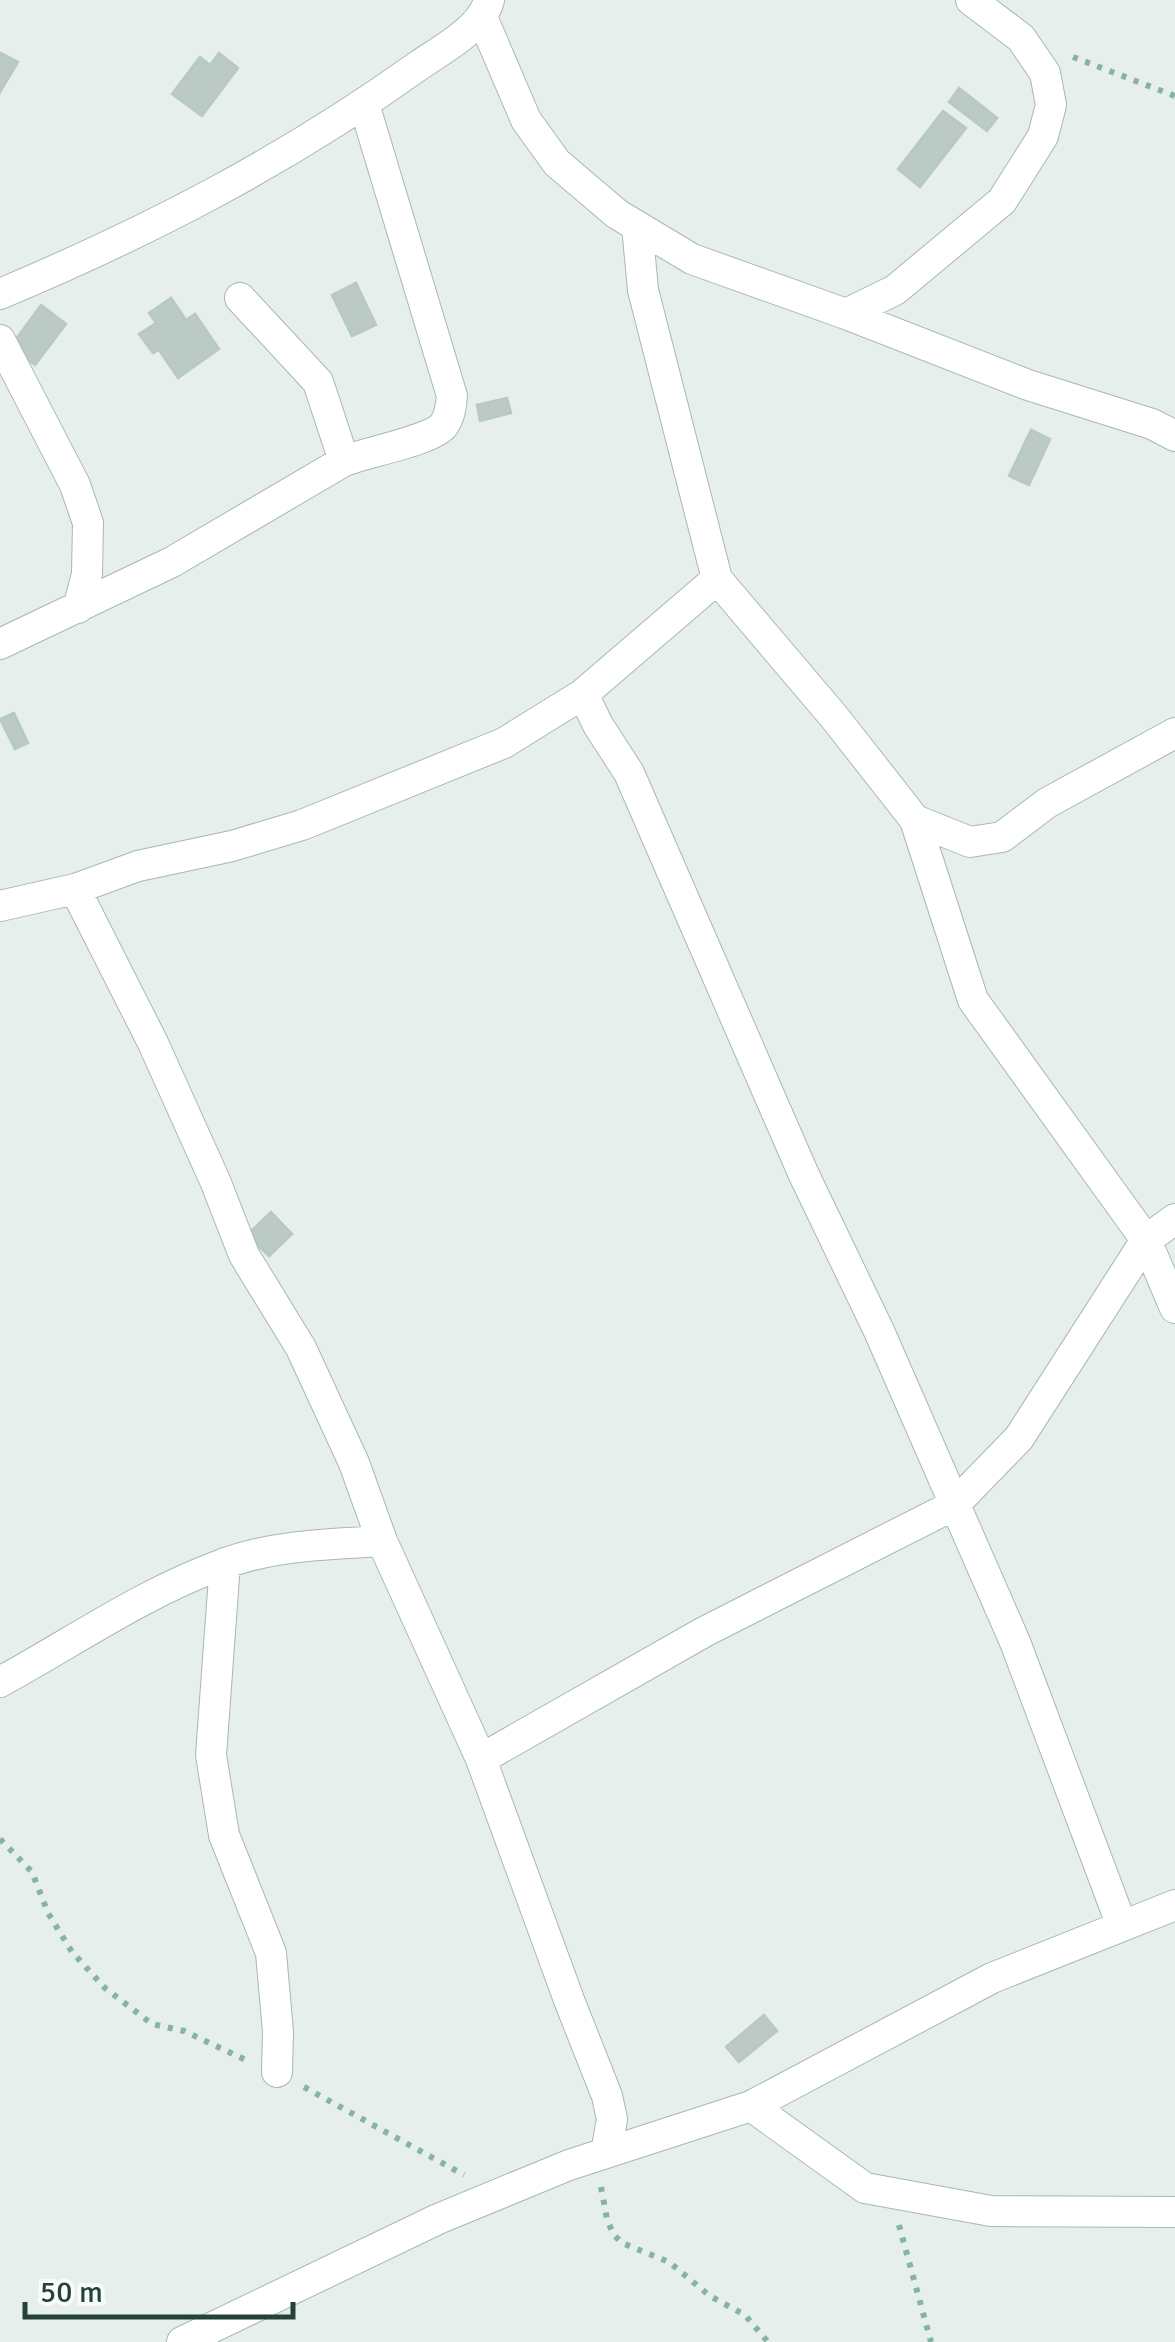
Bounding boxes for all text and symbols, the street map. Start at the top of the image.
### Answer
scale bar [25,2257,292,2319]
text: 50 m [40,2274,103,2311]

